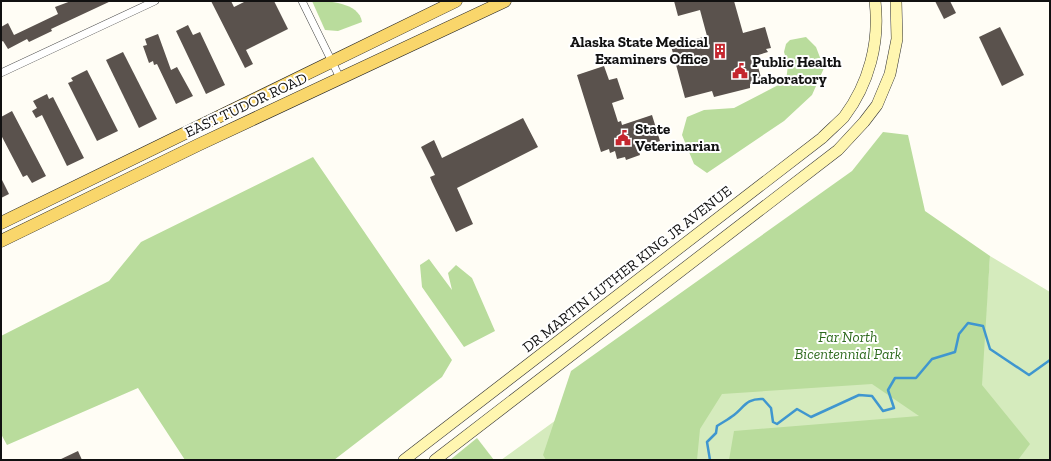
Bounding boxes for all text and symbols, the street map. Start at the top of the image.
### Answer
place label: Alaska State Medical Examiners Office [570,33,708,68]
building icon: Alaska State Medical Examiners Office [711,42,729,60]
place label: Public Health Laboratory [752,53,842,88]
public building icon: Public Health Laboratory [731,62,749,80]
street label: EAST TUDOR ROAD [182,69,310,141]
place label: State Veterinarian [635,120,720,155]
public building icon: State Veterinarian [614,129,632,147]
street label: DR MARTIN LUTHER KING JR AVENUE [519,182,735,356]
park label: Far North Bicentennial Park [795,328,902,363]

